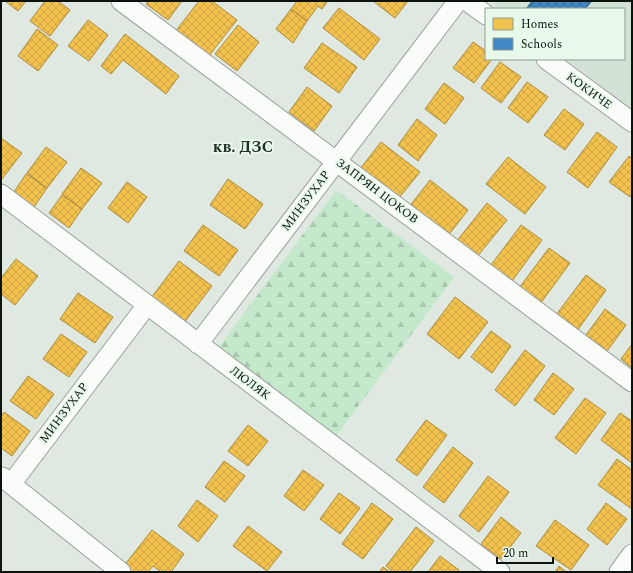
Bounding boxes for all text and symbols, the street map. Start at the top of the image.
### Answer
legend [485,8,625,60]
text: Homes [521,15,559,34]
text: Schools [521,35,562,54]
street label: КОКИЧЕ [562,68,616,114]
district label: кв. ДЗС [213,135,273,159]
street label: ЗАПРЯН ЦОКОВ [332,154,422,229]
street label: МИНЗУХАР [277,166,335,235]
street label: ЛЮЛЯК [226,361,275,405]
street label: МИНЗУХАР [35,378,93,447]
scale bar [497,539,553,565]
text: 20 m [503,544,528,563]

